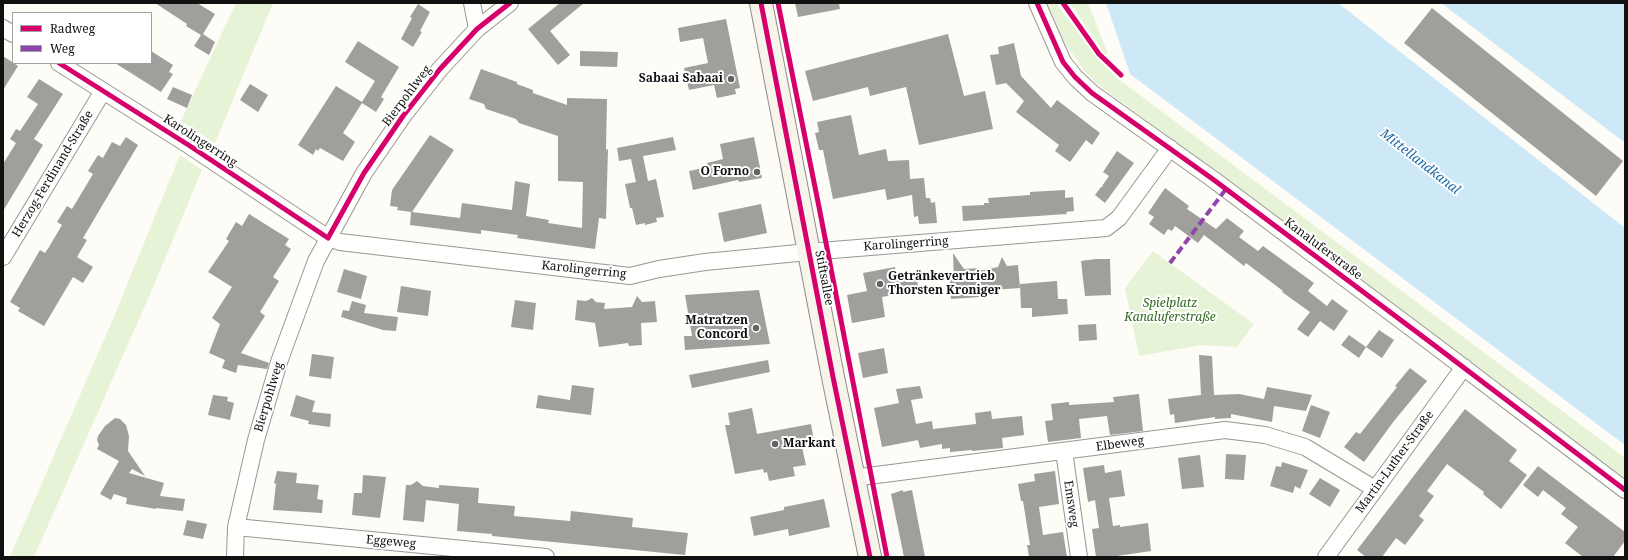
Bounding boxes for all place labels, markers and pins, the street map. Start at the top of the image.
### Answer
place label: Sabaai Sabaai [639,72,723,86]
marker: Sabaai Sabaai [726,74,736,84]
place label: O Forno [700,165,749,179]
marker: O Forno [752,167,762,177]
place label: Getränkevertrieb Thorsten Kroniger [888,270,1001,298]
marker: Getränkevertrieb Thorsten Kroniger [875,279,885,289]
place label: Matratzen Concord [685,314,748,342]
marker: Matratzen Concord [751,323,761,333]
place label: Markant [783,437,836,451]
marker: Markant [770,439,780,449]

